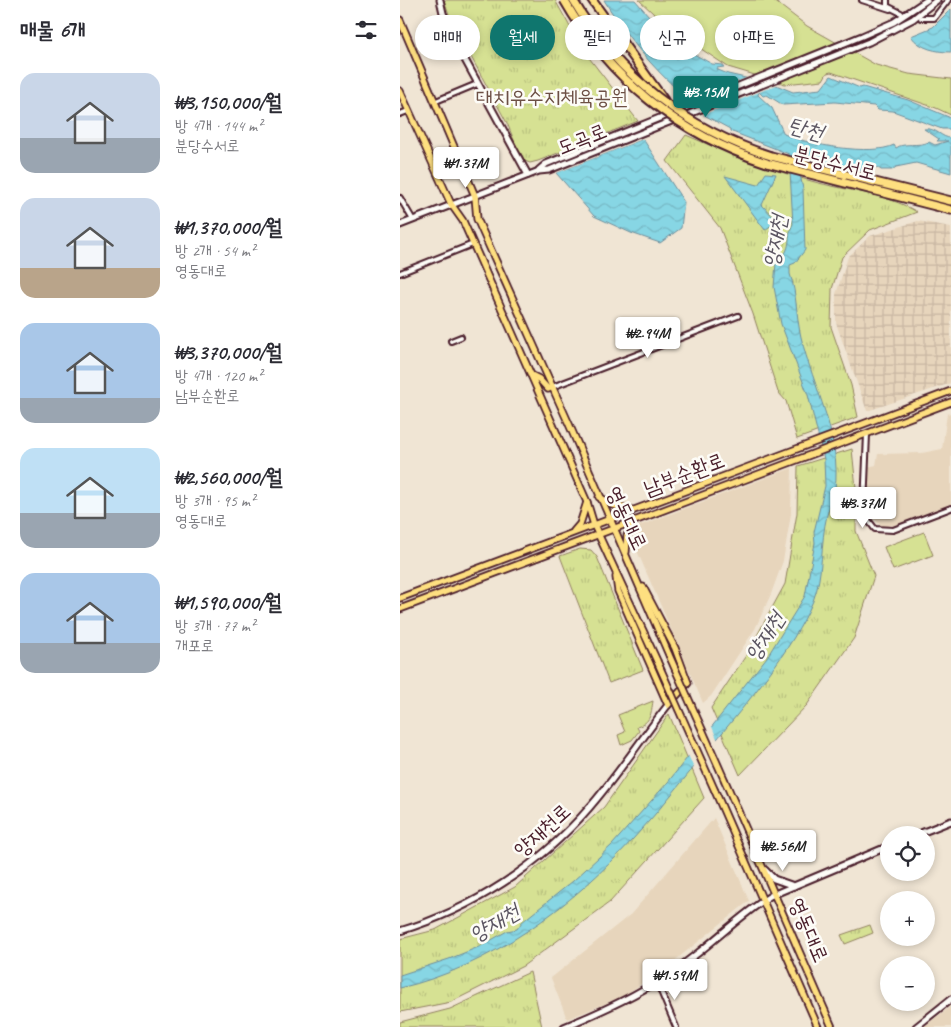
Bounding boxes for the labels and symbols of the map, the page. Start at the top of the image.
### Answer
pin: ₩3.15M [665,76,747,118]
park label: 대치유수지체육공원 [476,84,628,110]
water label: 탄천 [785,111,829,148]
street label: 도곡로 [554,117,610,161]
street label: 분당수서로 [791,140,879,186]
pin: ₩1.37M [425,146,507,189]
water label: 양재천 [757,210,794,270]
pin: ₩2.94M [607,316,689,359]
street label: 남부순환로 [640,447,728,501]
street label: 영동대로 [601,482,653,554]
pin: ₩3.37M [822,486,904,529]
water label: 양재천 [739,605,792,666]
street label: 양재천로 [508,798,576,862]
pin: ₩2.56M [742,830,824,872]
street label: 영동대로 [784,894,834,966]
water label: 양재천 [465,896,526,948]
pin: ₩1.59M [634,958,716,1001]

